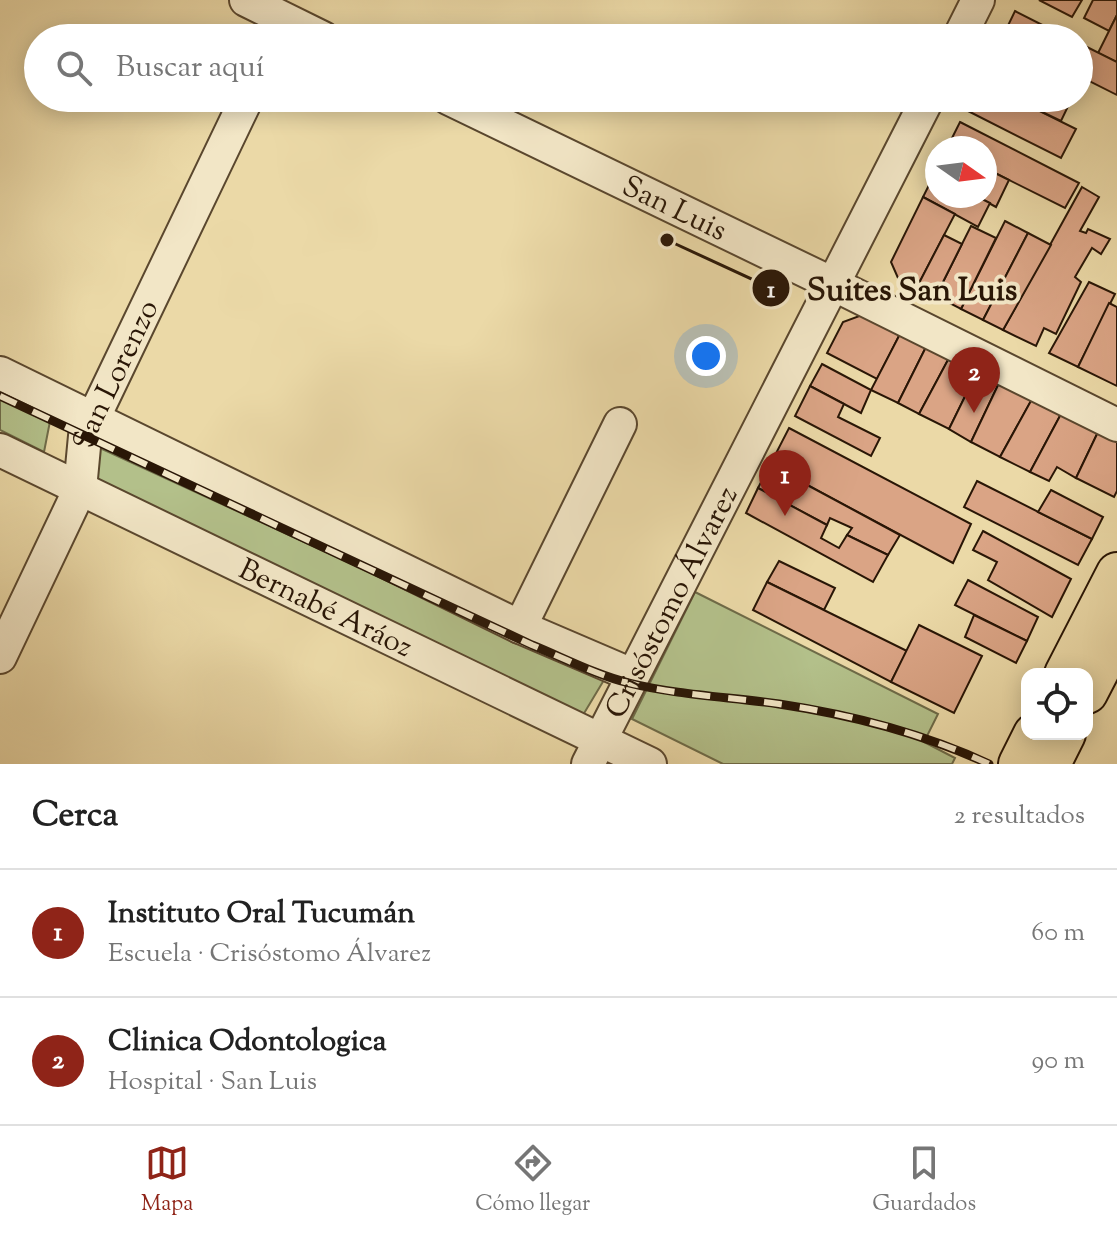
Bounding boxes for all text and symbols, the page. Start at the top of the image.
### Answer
search box [24,24,1093,112]
icon: search [52,46,96,90]
text: Buscar aquí [116,47,264,90]
north arrow [925,136,997,208]
street label: San Luis [614,166,733,253]
callout: Suites San Luis [751,260,1034,316]
text: Suites San Luis [807,269,1017,315]
text: 1 [767,274,776,308]
street label: San Lorenzo [65,293,171,450]
your location [686,336,726,376]
pin: 2 [948,347,1000,413]
pin: 1 [759,450,811,516]
street label: Crisóstomo Álvarez [596,479,750,727]
street label: Bernabé Aráoz [231,549,419,670]
map controls [1021,668,1093,740]
button: locate [1021,668,1093,740]
text: Cerca [32,792,118,841]
text: 2 resultados [954,798,1085,835]
text: Instituto Oral Tucumán [108,893,415,936]
text: 1 [54,915,62,952]
text: 60 m [1031,915,1085,952]
text: Escuela · Crisóstomo Álvarez [108,936,431,973]
text: Clinica Odontologica [108,1021,386,1064]
text: 2 [52,1043,64,1080]
text: 90 m [1032,1043,1085,1080]
text: Hospital · San Luis [108,1064,317,1101]
tab: Mapa [141,1141,193,1221]
tab: Cómo llegar [475,1141,590,1221]
tab: Guardados [872,1141,976,1221]

